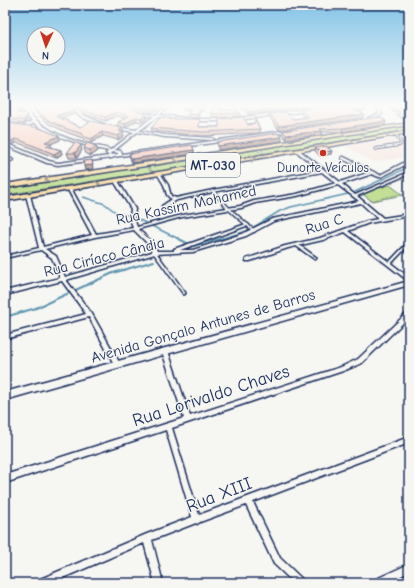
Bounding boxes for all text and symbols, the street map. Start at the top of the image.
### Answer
north arrow [26,26,66,66]
text: N [42,49,49,62]
marker: Dunorte Veículos [318,148,328,158]
road number: MT-030 [186,153,240,177]
one-way arrow [174,154,180,163]
one-way arrow [250,154,256,163]
place label: Dunorte Veículos [277,160,369,175]
one-way arrow [45,174,51,183]
one-way arrow [94,180,100,189]
street label: Rua Kassim Mohamed [114,181,258,229]
street label: Rua C [303,209,345,239]
street label: Rua Ciríaco Cândia [42,233,166,281]
street label: Avenida Gonçalo Antunes de Barros [89,285,317,367]
street label: Rua Lorivaldo Chaves [130,361,292,431]
street label: Rua XIII [183,473,255,517]

